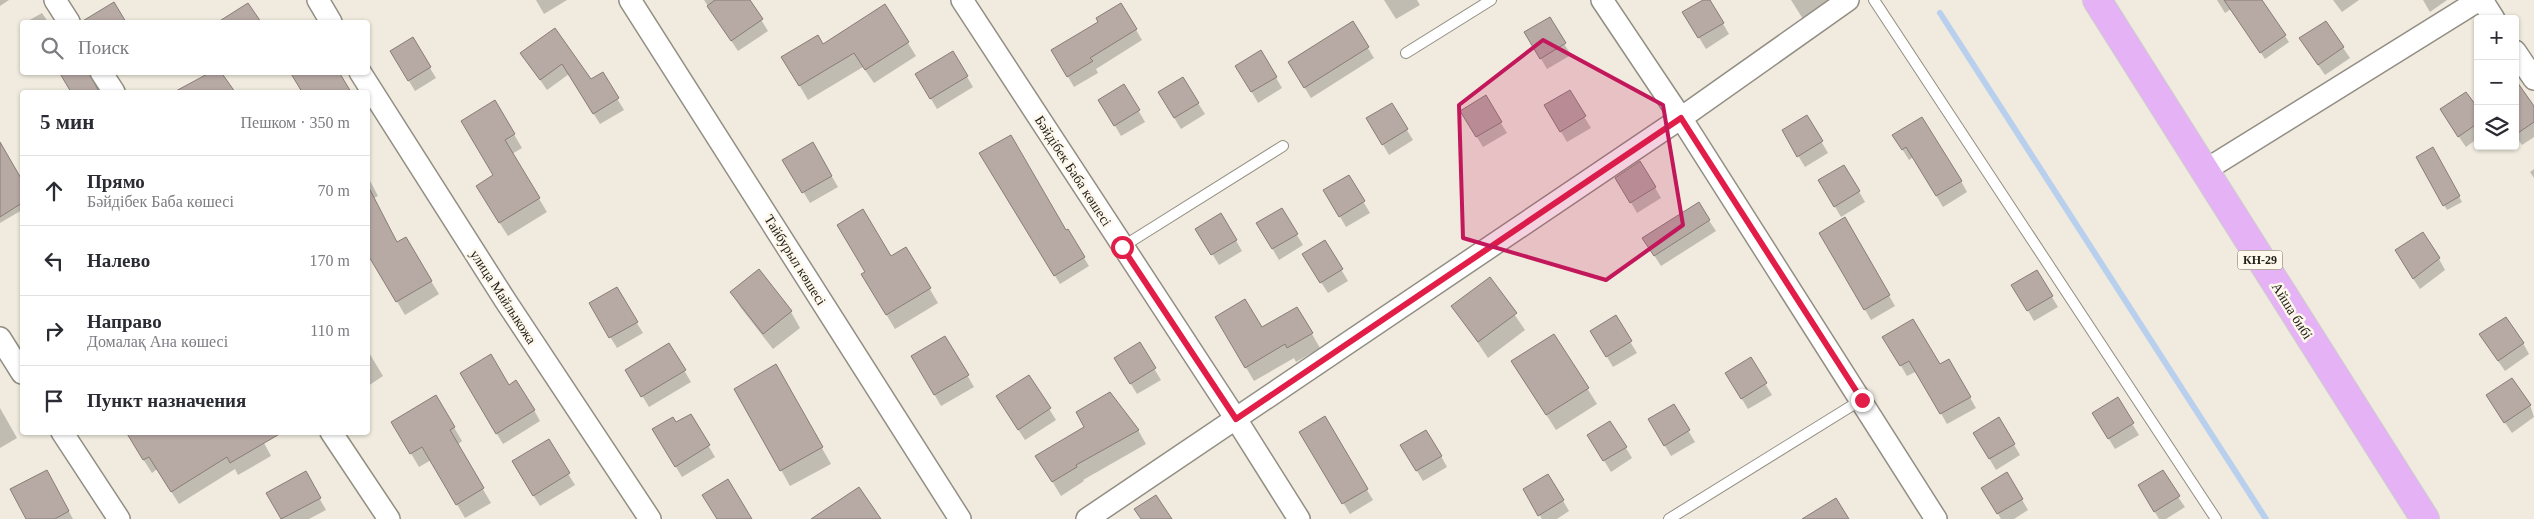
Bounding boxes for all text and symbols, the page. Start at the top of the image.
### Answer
map controls [2474,15,2519,150]
button: + [2474,15,2519,60]
search box [20,20,370,75]
icon: search [38,34,66,62]
text: Поиск [78,37,129,58]
button: − [2474,60,2519,105]
button: layers [2474,105,2519,150]
text: 5 мин [40,110,94,134]
street label: Бәйдібек Баба көшесі [1032,113,1114,229]
text: Пешком · 350 m [240,114,350,131]
text: Прямо [87,171,145,192]
icon: ahead [40,177,68,205]
text: 70 m [318,182,350,199]
text: Бәйдібек Баба көшесі [87,193,234,210]
street label: Тайбурыл көшесі [761,212,829,308]
route start [1111,236,1134,259]
icon: left [40,247,68,275]
street label: улица Майлыкожа [467,247,539,348]
text: Налево [87,250,150,271]
road number: КН-29 [2238,250,2282,270]
text: 170 m [310,252,350,269]
street label: Айша бибі [2269,280,2315,342]
text: Направо [87,311,162,332]
icon: right [40,317,68,345]
text: 110 m [310,322,350,339]
text: Домалақ Ана көшесі [87,333,228,350]
icon: arrive [40,387,68,415]
route end [1851,389,1874,412]
text: Пункт назначения [87,390,246,411]

